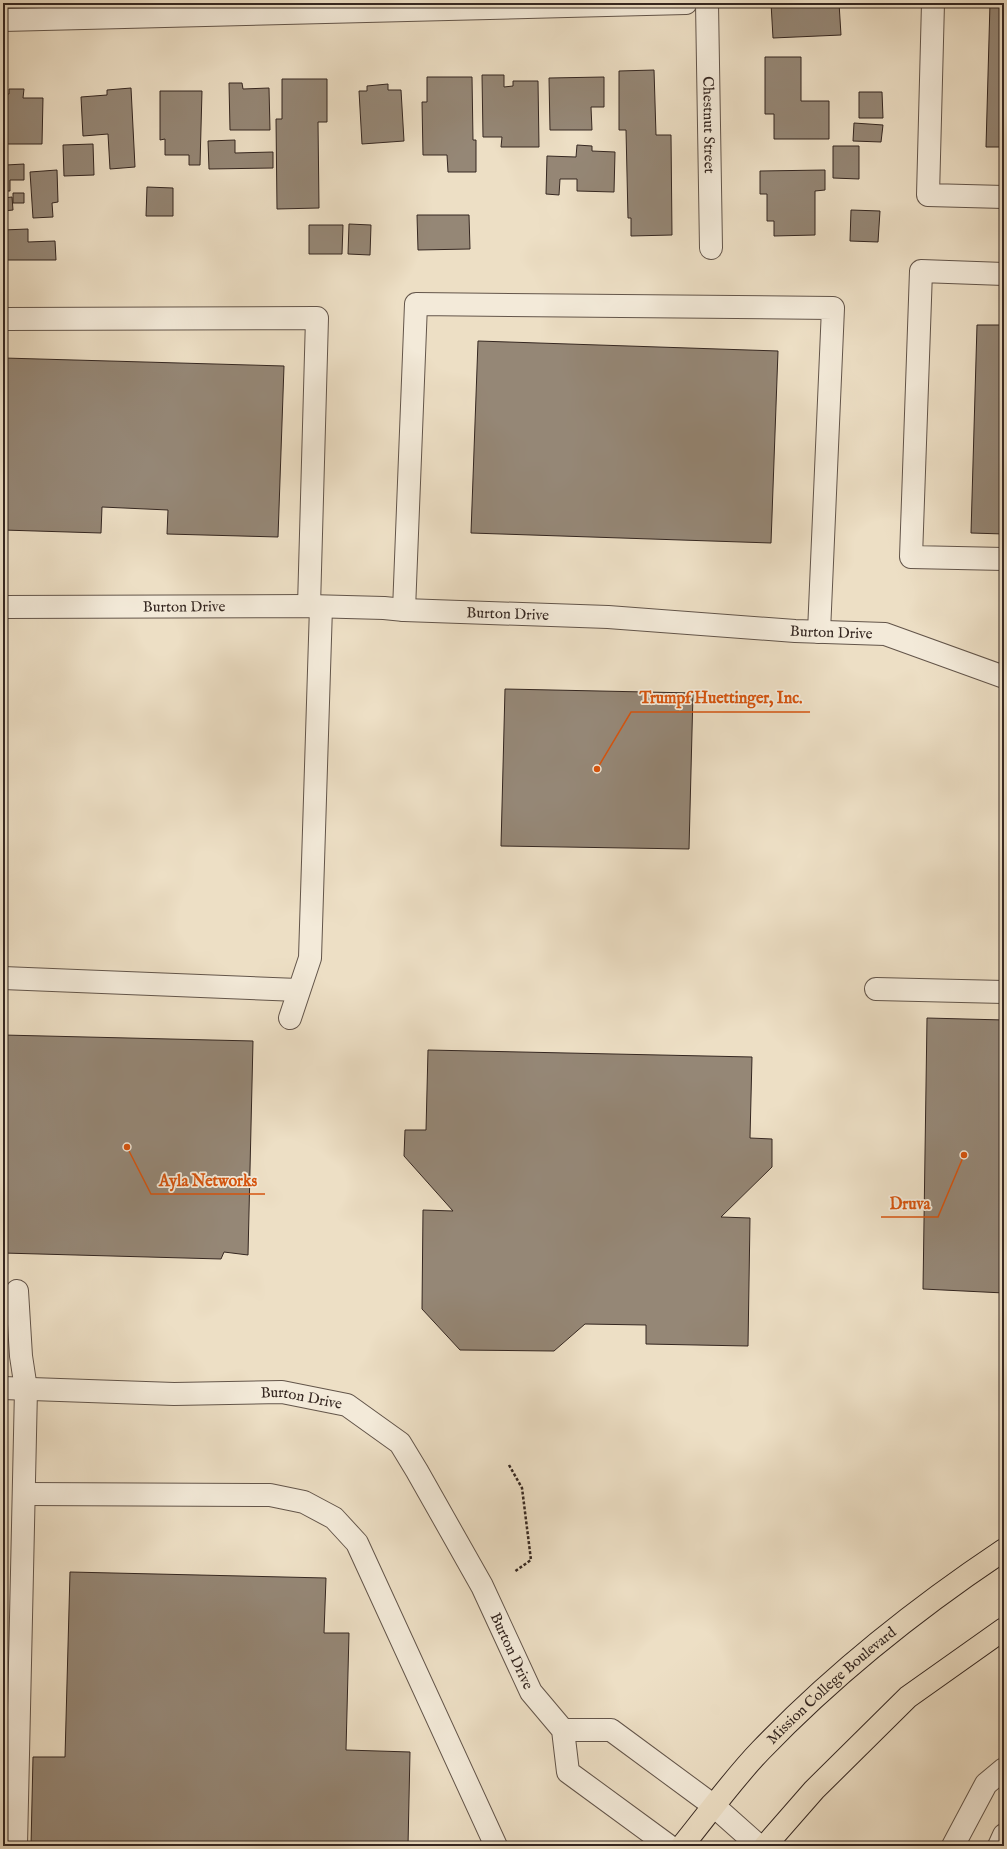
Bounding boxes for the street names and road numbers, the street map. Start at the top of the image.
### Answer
street label: Chestnut Street [699,76,719,174]
street label: Burton Drive [143,597,225,616]
street label: Burton Drive [466,603,550,624]
street label: Burton Drive [789,621,873,643]
street label: Burton Drive [260,1382,344,1413]
street label: Burton Drive [486,1609,538,1693]
street label: Mission College Boulevard [763,1622,901,1748]

